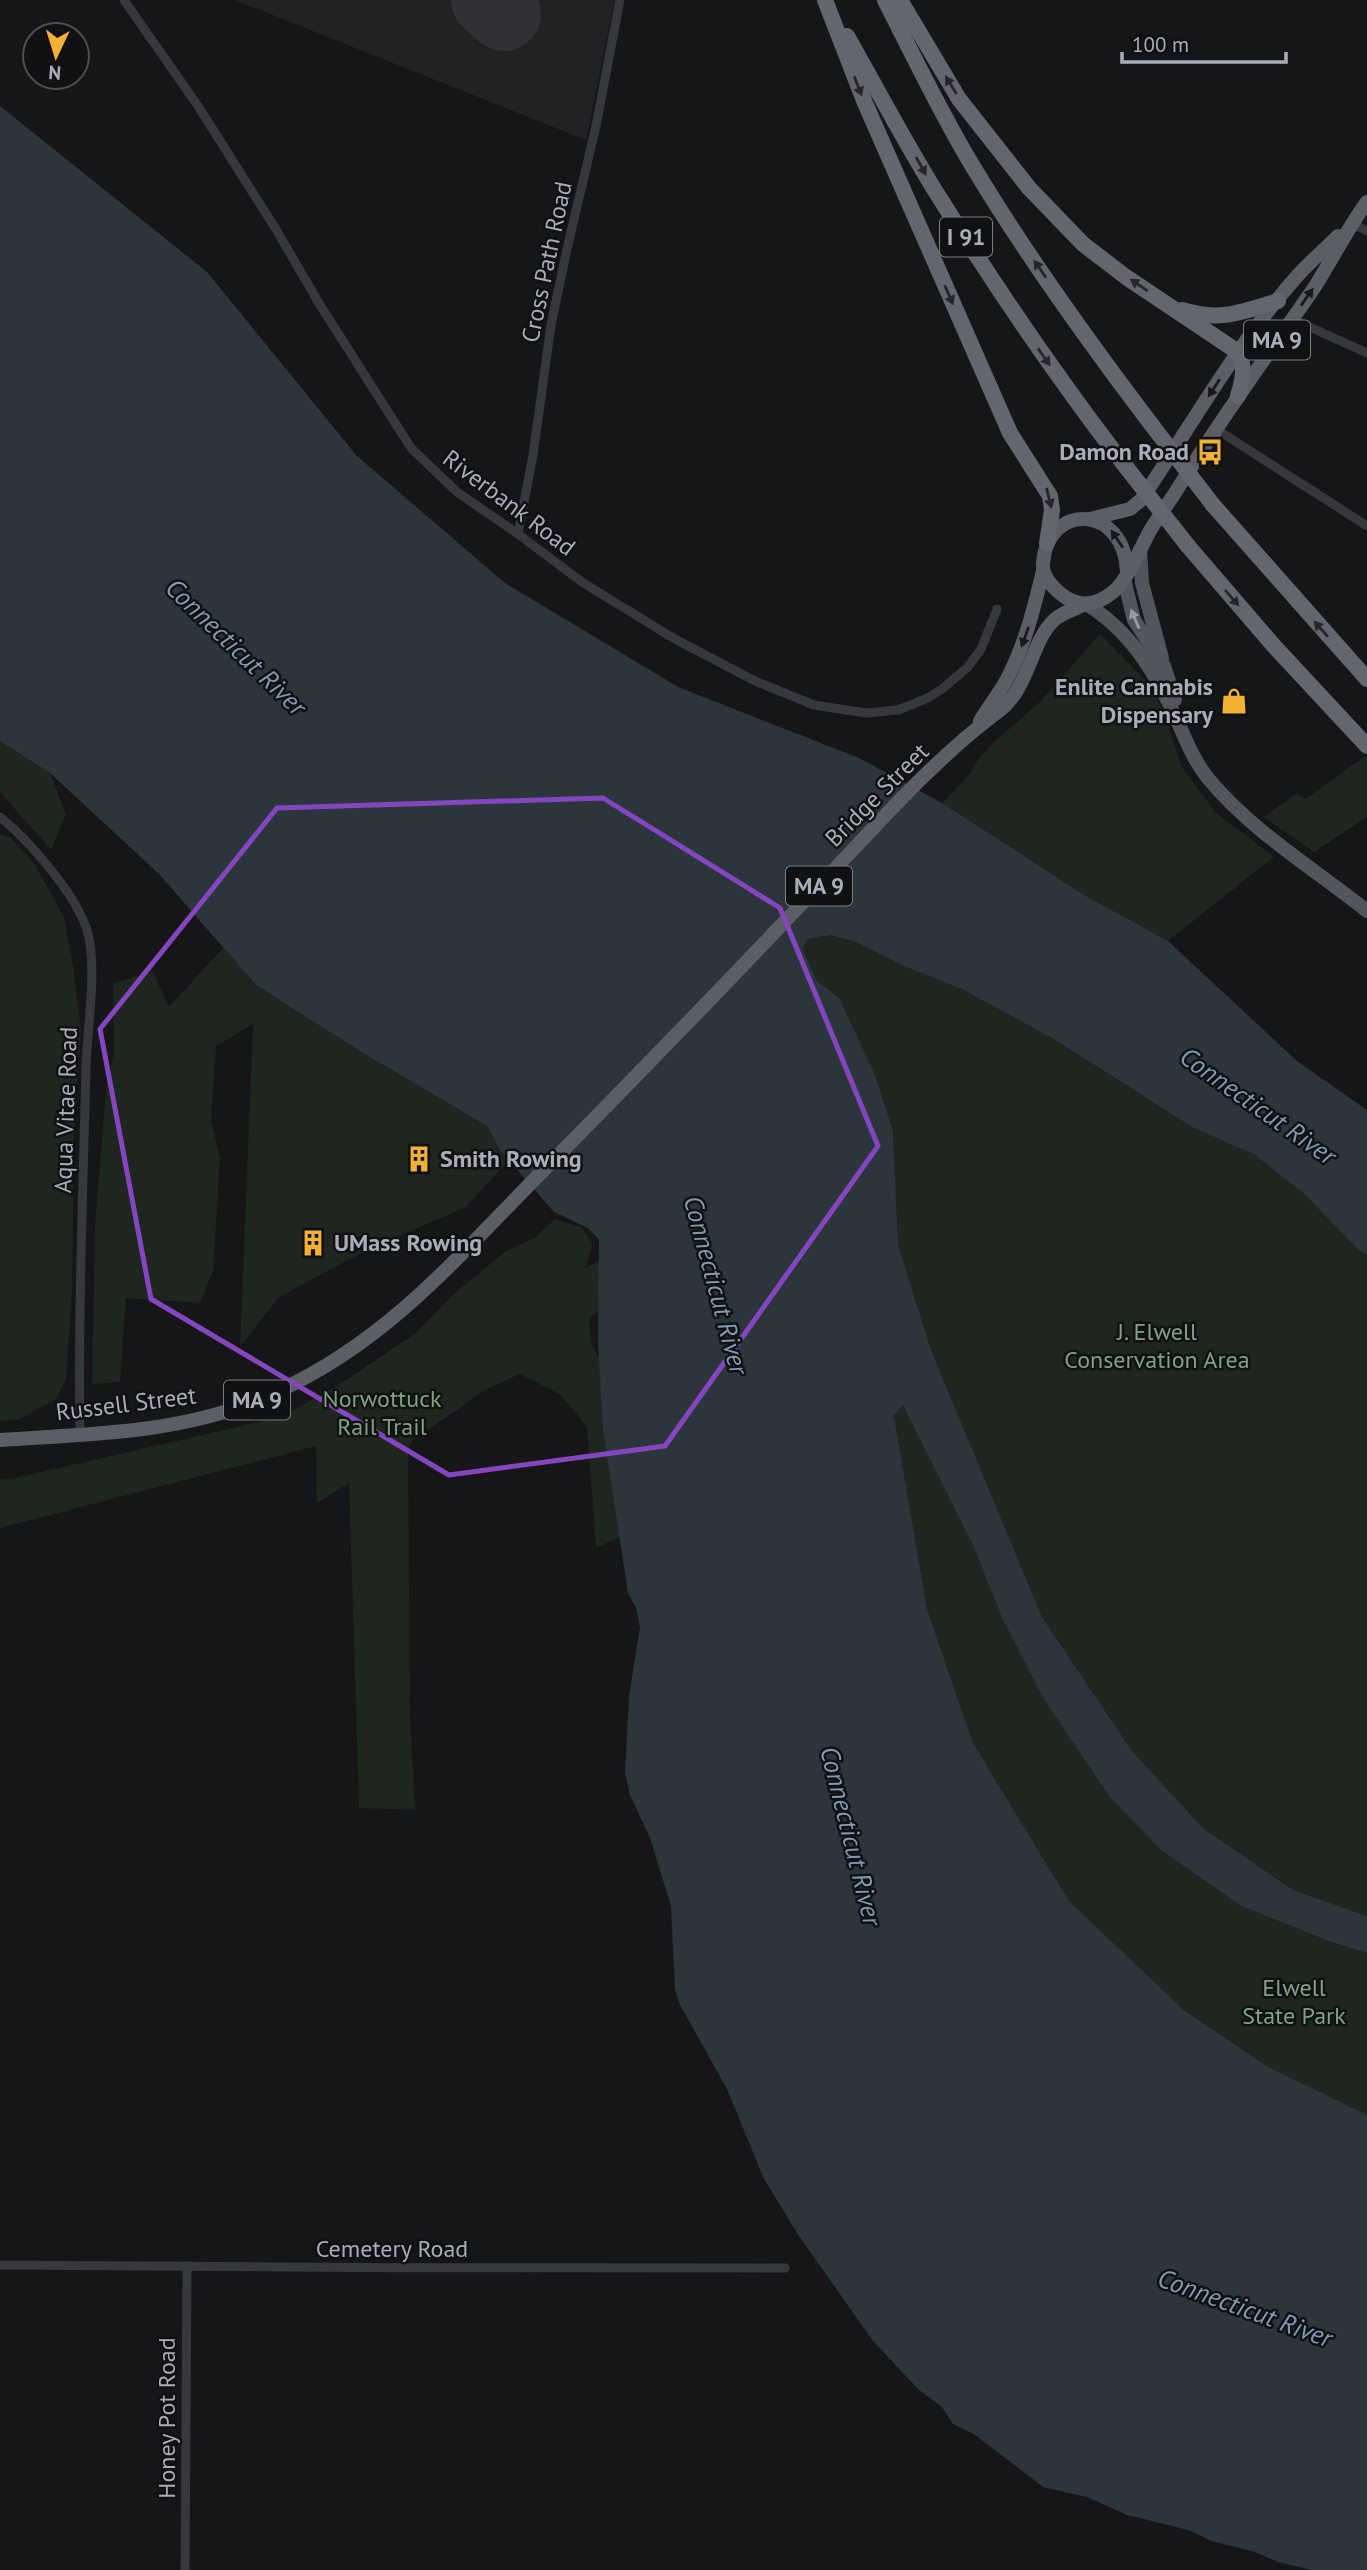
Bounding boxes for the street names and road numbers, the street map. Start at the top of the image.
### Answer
street label: Cross Path Road [514,179,579,345]
road number: I 91 [940,218,992,256]
road number: MA 9 [1244,320,1310,360]
street label: Riverbank Road [437,443,582,563]
street label: Bridge Street [818,736,935,853]
road number: MA 9 [786,866,852,906]
street label: Aqua Vitae Road [47,1026,84,1194]
street label: Russell Street [54,1380,198,1427]
road number: MA 9 [224,1380,290,1420]
street label: Cemetery Road [316,2233,468,2264]
street label: Honey Pot Road [151,2337,182,2499]

